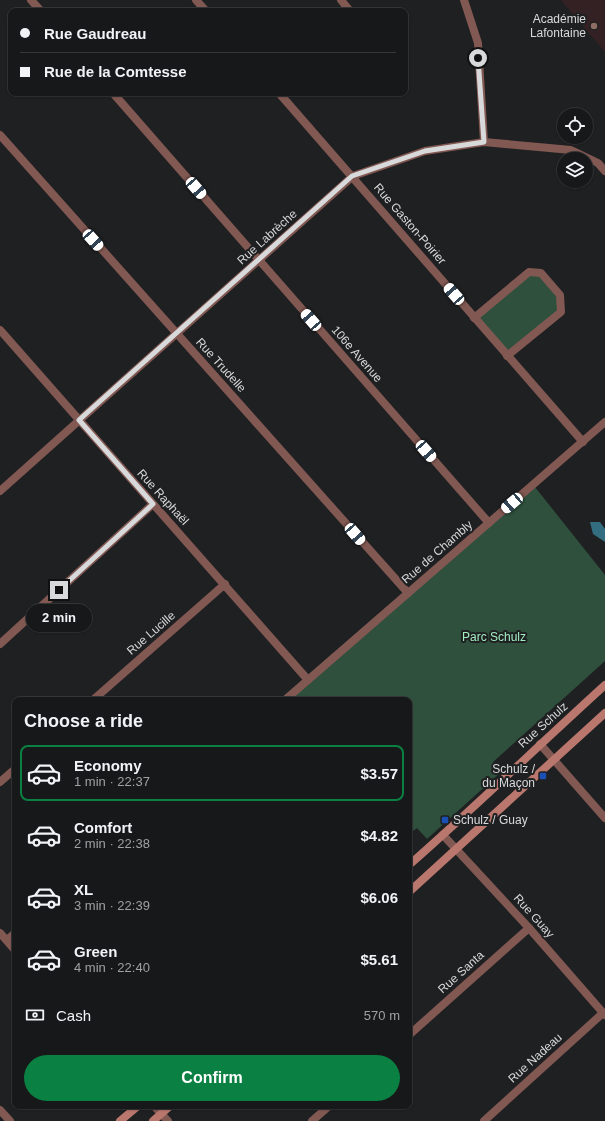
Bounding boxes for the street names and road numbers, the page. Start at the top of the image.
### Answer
street label: Rue Gaston-Poirier [371,181,449,267]
street label: Rue Labrèche [234,206,300,267]
street label: 106e Avenue [329,323,385,385]
street label: Rue Trudelle [193,335,249,395]
street label: Rue Raphaël [134,466,192,528]
street label: Rue de Chambly [399,517,475,587]
street label: Rue Lucille [124,608,178,658]
street label: Rue Schulz [516,699,570,751]
street label: Rue Guay [511,891,557,941]
street label: Rue Santa [435,948,487,996]
street label: Rue Nadeau [505,1030,565,1086]

